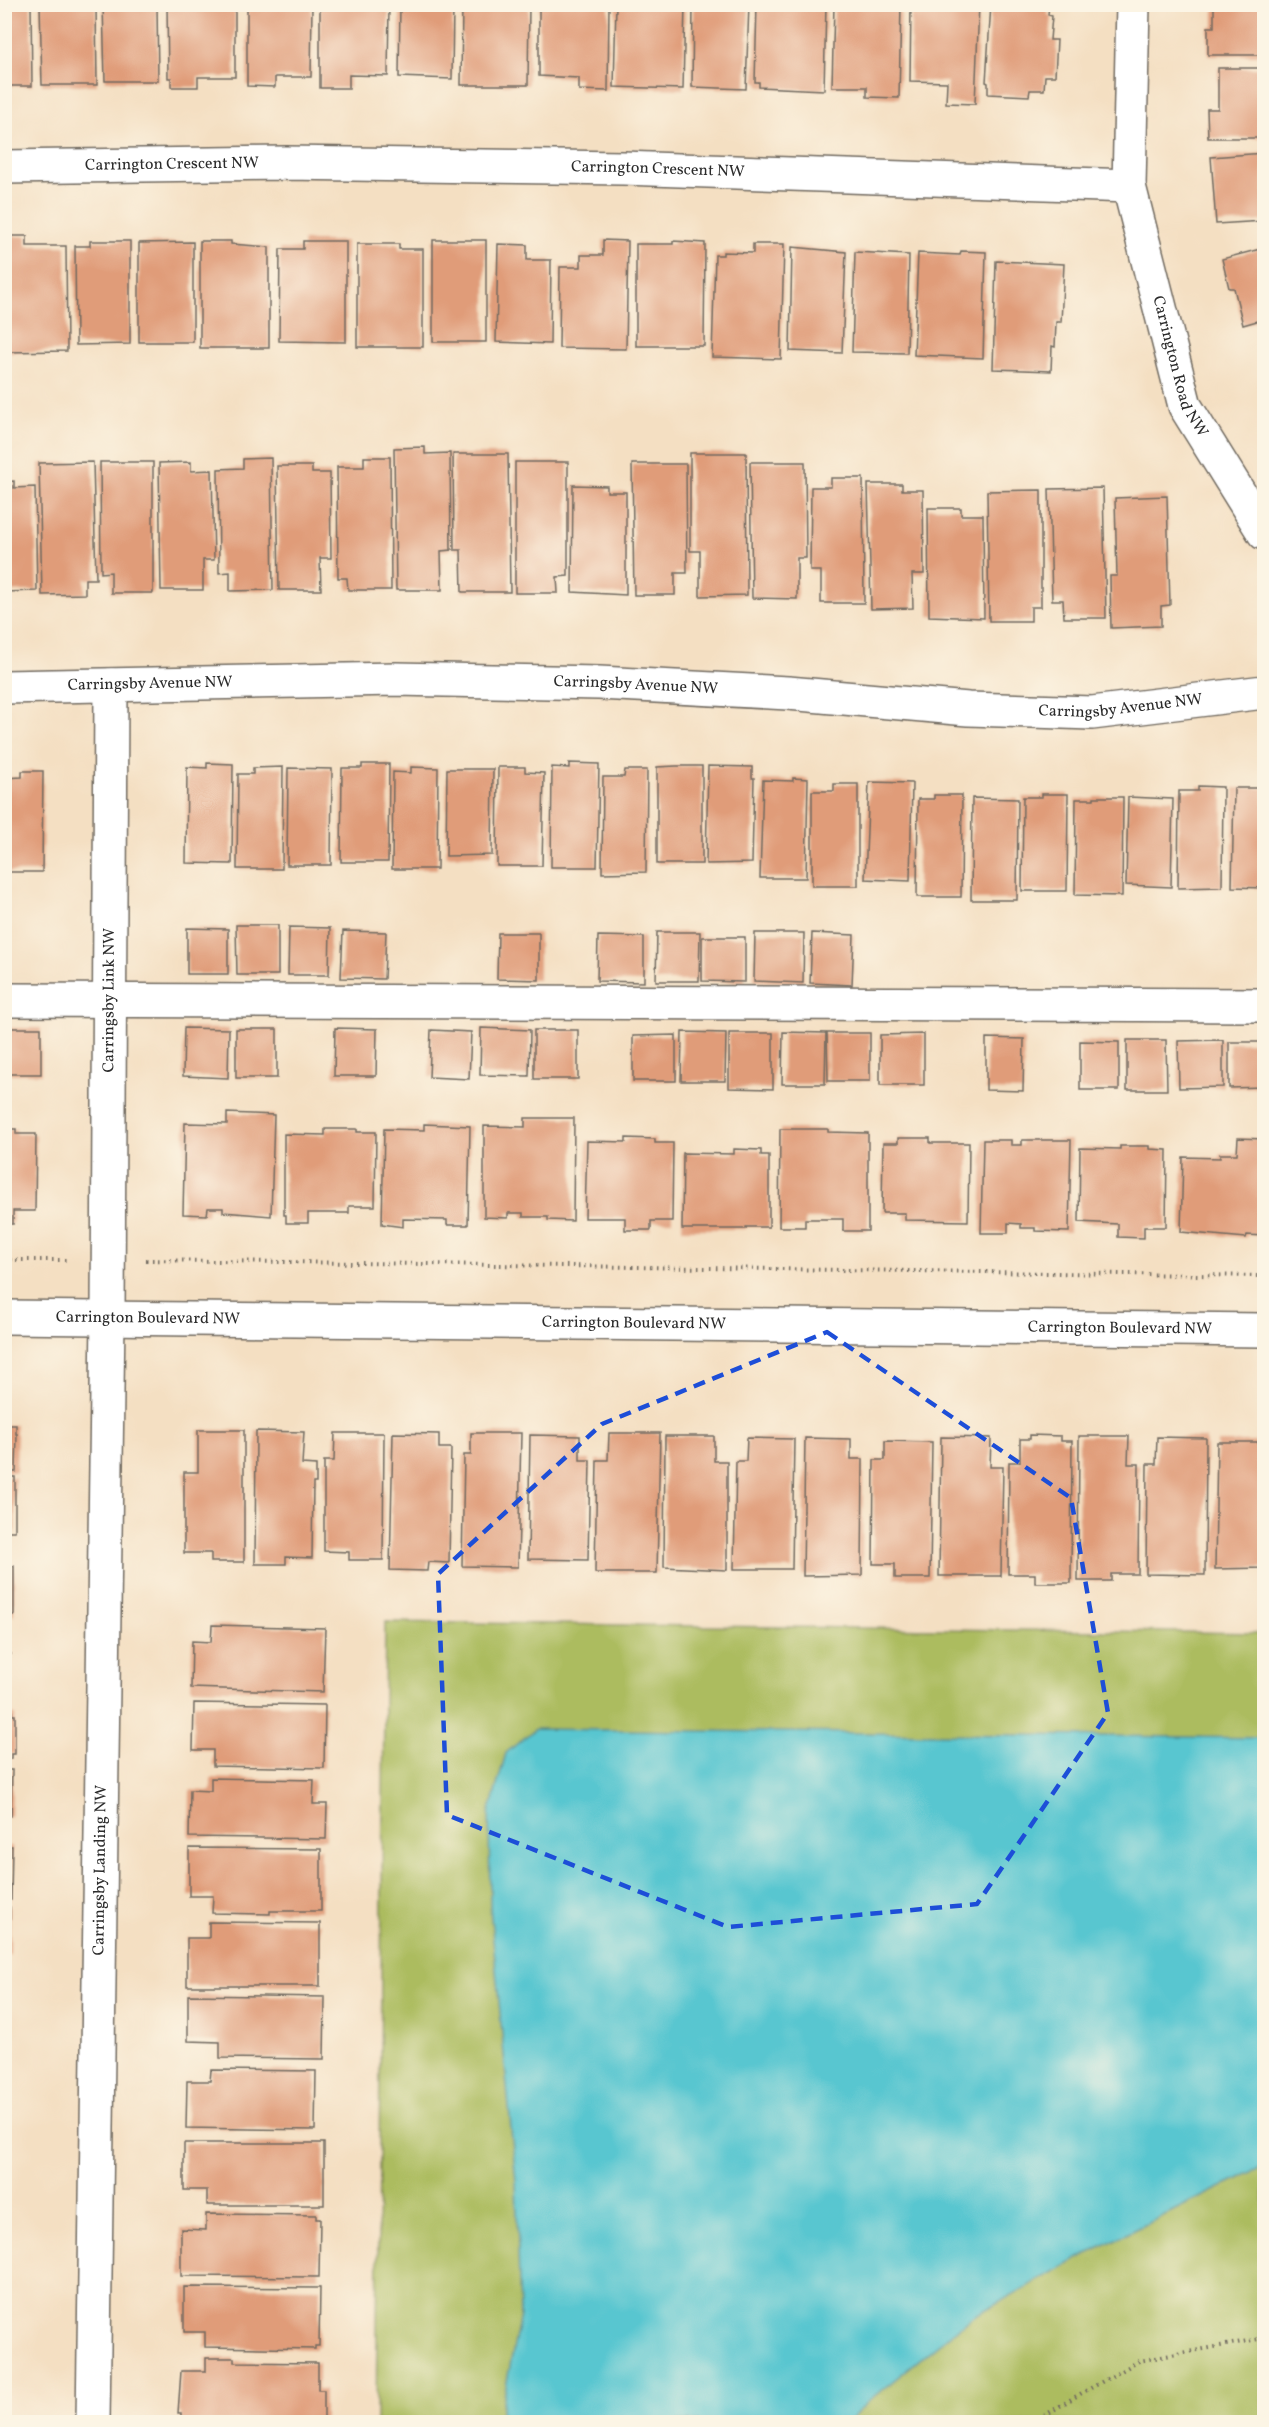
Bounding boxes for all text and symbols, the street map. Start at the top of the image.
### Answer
street label: Carrington Crescent NW [85,152,259,177]
street label: Carrington Crescent NW [571,156,745,183]
street label: Carrington Road NW [1146,293,1213,442]
street label: Carringsby Avenue NW [67,671,233,697]
street label: Carringsby Avenue NW [553,671,719,700]
street label: Carringsby Avenue NW [1038,689,1204,724]
street label: Carringsby Link NW [98,928,121,1072]
street label: Carrington Boulevard NW [56,1307,240,1330]
street label: Carrington Boulevard NW [542,1312,726,1335]
street label: Carrington Boulevard NW [1028,1317,1212,1340]
street label: Carringsby Landing NW [88,1785,113,1955]

